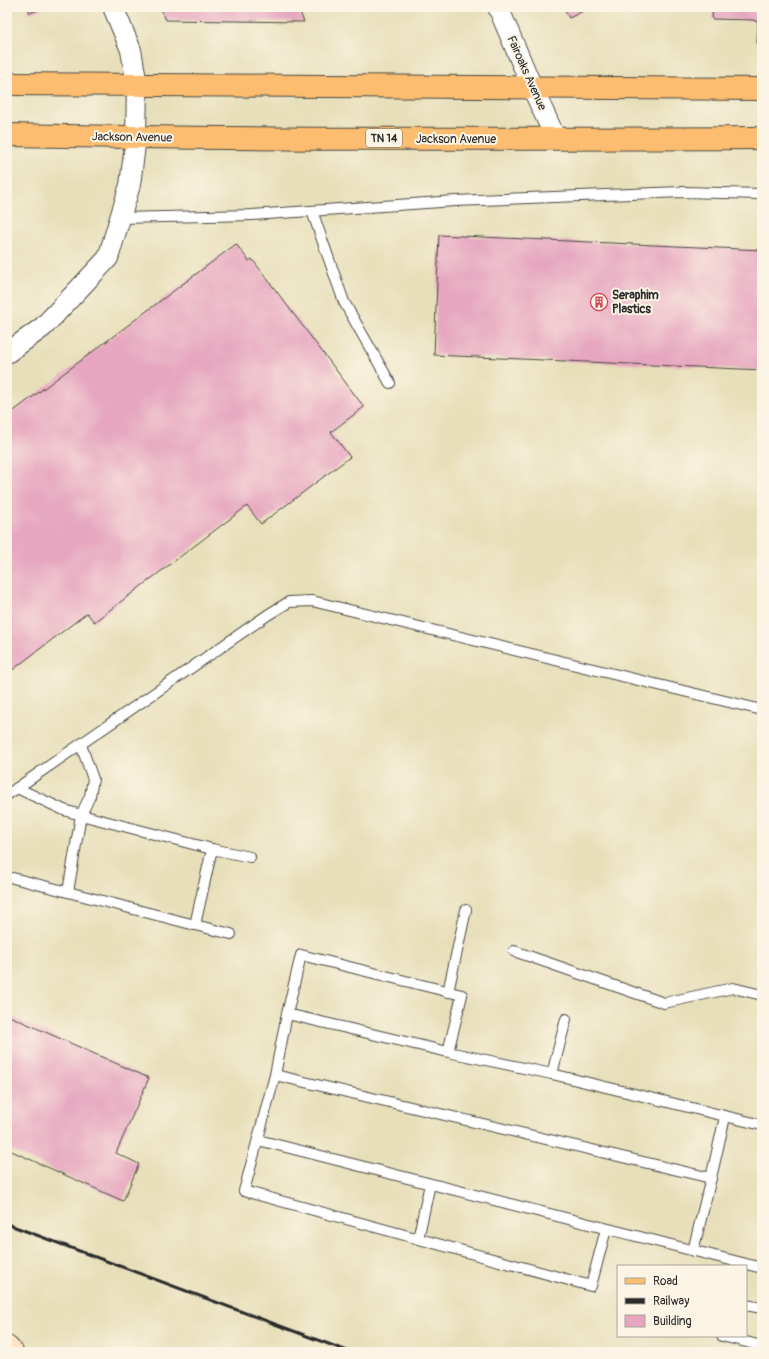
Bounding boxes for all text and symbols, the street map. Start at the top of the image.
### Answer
street label: Fairoaks Avenue [503,34,550,113]
street label: Jackson Avenue [92,129,172,146]
road number: TN 14 [366,129,402,147]
street label: Jackson Avenue [416,132,496,147]
place label: Seraphim Plastics [612,288,659,317]
building icon: Seraphim Plastics [589,292,609,312]
legend [617,1265,747,1337]
text: Road [653,1274,678,1289]
text: Railway [653,1294,689,1309]
text: Building [653,1314,692,1329]

